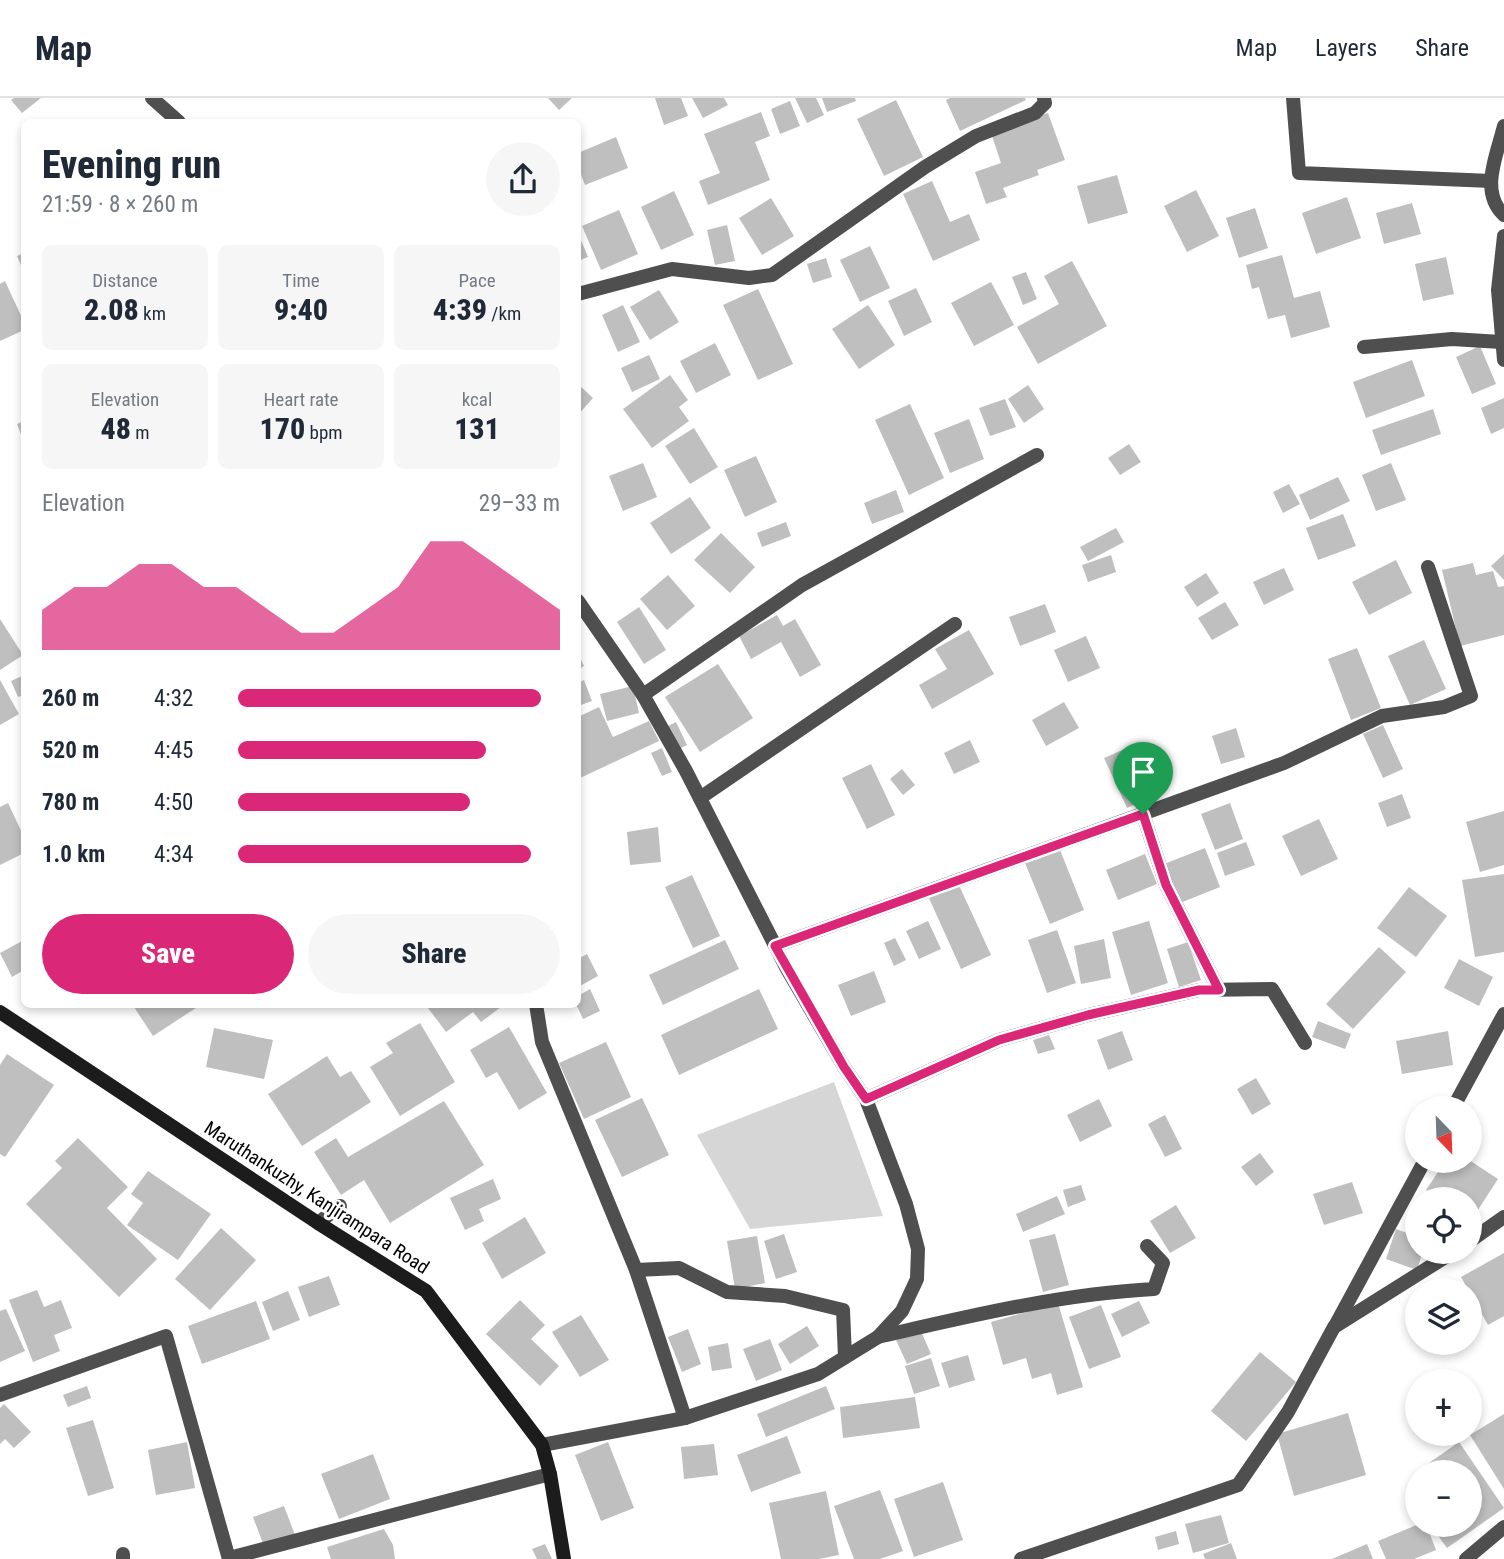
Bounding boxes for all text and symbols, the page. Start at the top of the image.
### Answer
text: Map [35,29,92,68]
text: Map [1236,34,1277,62]
text: Layers [1315,34,1377,62]
text: Share [1415,34,1469,62]
button: share [486,142,560,216]
text: Evening run [42,143,221,187]
text: 21:59 · 8 × 260 m [42,191,198,218]
text: Distance [92,269,158,292]
text: Time [282,269,320,292]
text: Pace [458,269,496,292]
text: 2.08 [84,292,139,327]
text: 9:40 [274,292,328,327]
text: 4:39 [433,292,487,327]
text: km [139,302,166,325]
text: /km [487,302,521,325]
text: Elevation [91,388,159,411]
text: Heart rate [263,388,339,411]
text: kcal [462,388,492,411]
text: 48 [100,411,131,446]
text: 170 [259,411,305,446]
text: 131 [454,411,500,446]
text: m [131,421,150,444]
text: bpm [305,421,343,444]
text: Elevation [42,490,125,517]
text: 29–33 m [479,490,560,517]
text: 260 m [42,685,99,712]
text: 4:32 [154,685,193,712]
text: 520 m [42,737,99,764]
text: 4:45 [154,737,193,764]
pin [1113,742,1173,814]
icon: arrive [1124,753,1162,791]
text: 780 m [42,789,99,816]
text: 4:50 [154,789,193,816]
text: 1.0 km [42,841,105,868]
text: 4:34 [154,841,193,868]
button: Save [42,914,294,994]
button: Share [308,914,560,994]
north arrow [1405,1096,1482,1172]
map controls [1405,1096,1482,1537]
street label: Maruthankuzhy, Kanjirampara Road [200,1116,433,1279]
button: locate [1405,1187,1482,1264]
button: layers [1405,1278,1482,1355]
button: + [1405,1369,1482,1446]
button: − [1405,1460,1482,1537]

